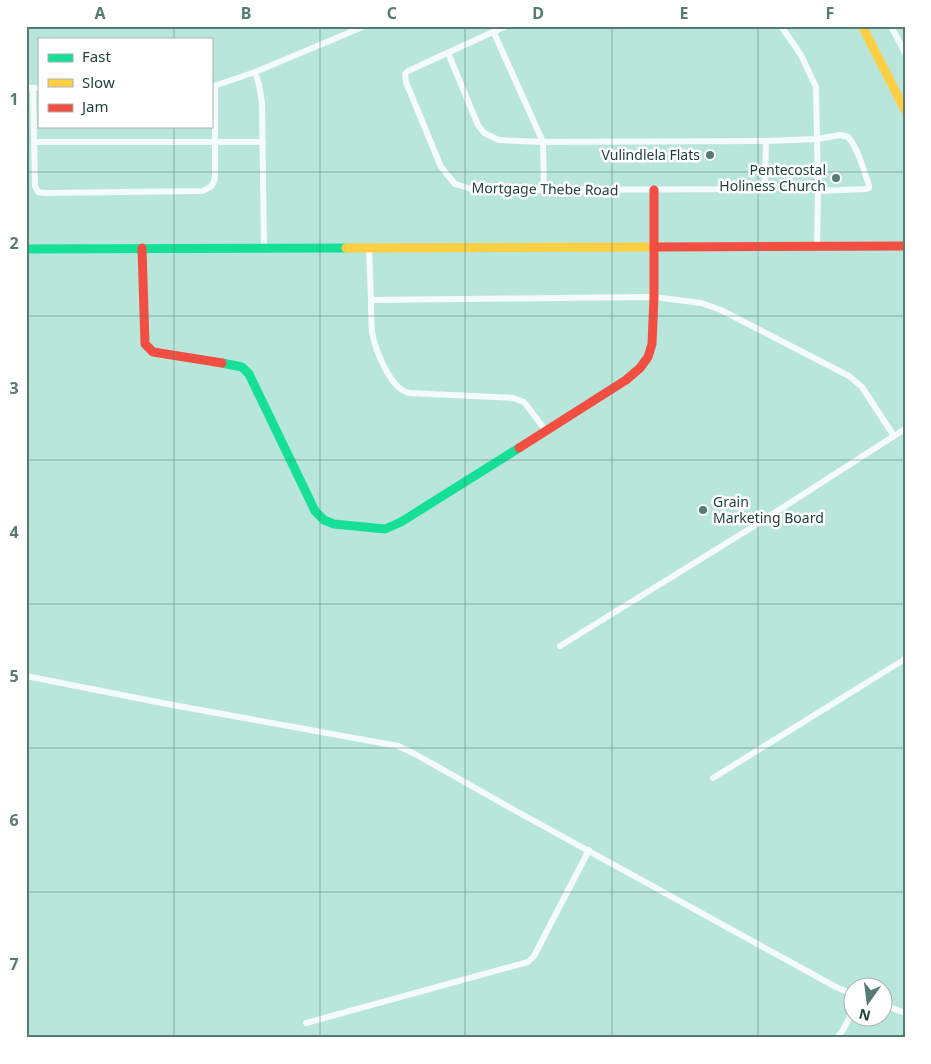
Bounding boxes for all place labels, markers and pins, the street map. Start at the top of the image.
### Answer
place label: Vulindlela Flats [601,145,700,164]
marker: Vulindlela Flats [704,149,716,161]
place label: Pentecostal Holiness Church [719,160,826,195]
marker: Pentecostal Holiness Church [830,172,842,184]
place label: Grain Marketing Board [713,492,824,527]
marker: Grain Marketing Board [697,504,709,516]

